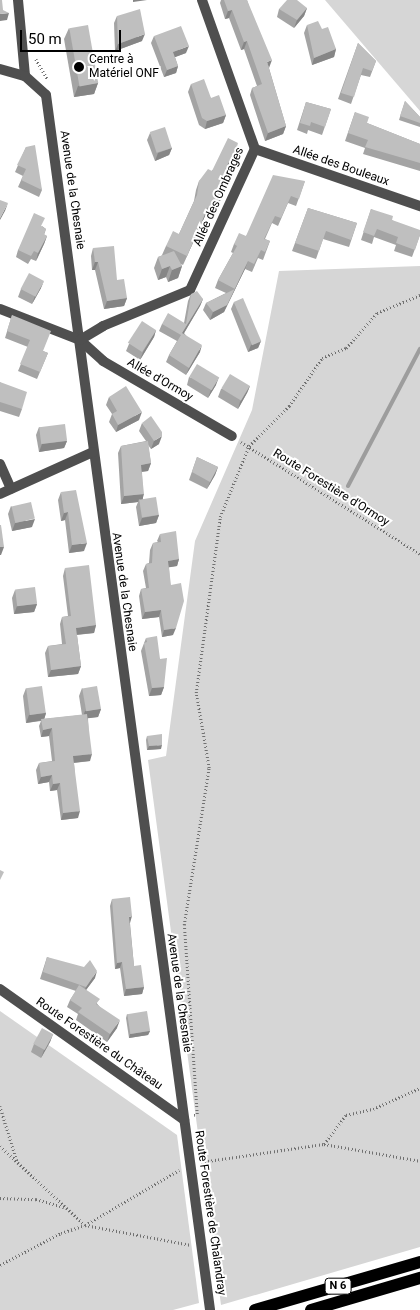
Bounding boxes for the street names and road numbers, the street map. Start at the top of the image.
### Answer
street label: Avenue de la Chesnaie [57,130,87,250]
street label: Allée des Bouleaux [291,143,391,189]
street label: Allée des Ombrages [191,145,247,249]
street label: Allée d'Ormoy [125,355,195,405]
street label: Route Forestière d'Ormoy [270,446,392,530]
street label: Avenue de la Chesnaie [109,532,139,652]
street label: Avenue de la Chesnaie [164,933,194,1053]
street label: Route Forestière du Château [33,995,165,1093]
street label: Route Forestière de Chalandray [191,1130,229,1296]
road number: N 6 [324,1278,352,1294]

